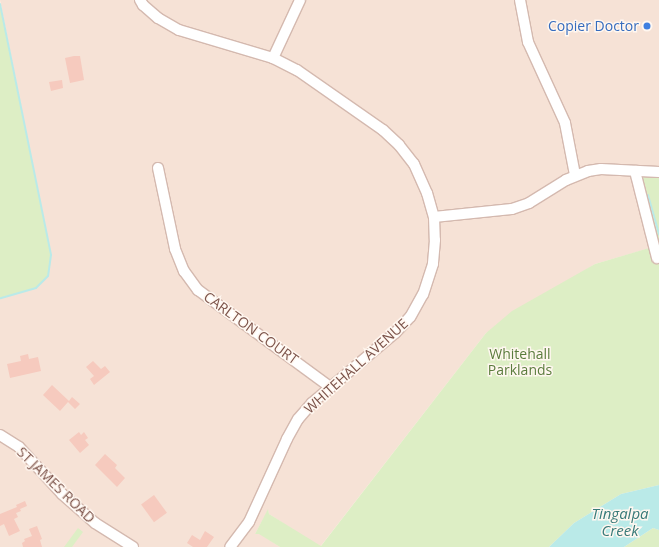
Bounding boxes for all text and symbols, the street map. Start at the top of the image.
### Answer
place label: Copier Doctor [548,18,639,34]
marker: Copier Doctor [642,21,652,31]
street label: CARLTON COURT [200,288,302,368]
street label: WHITEHALL AVENUE [301,315,411,417]
park label: Whitehall Parklands [488,346,552,378]
street label: ST JAMES ROAD [14,444,98,526]
water label: Tingalpa Creek [591,504,649,539]

